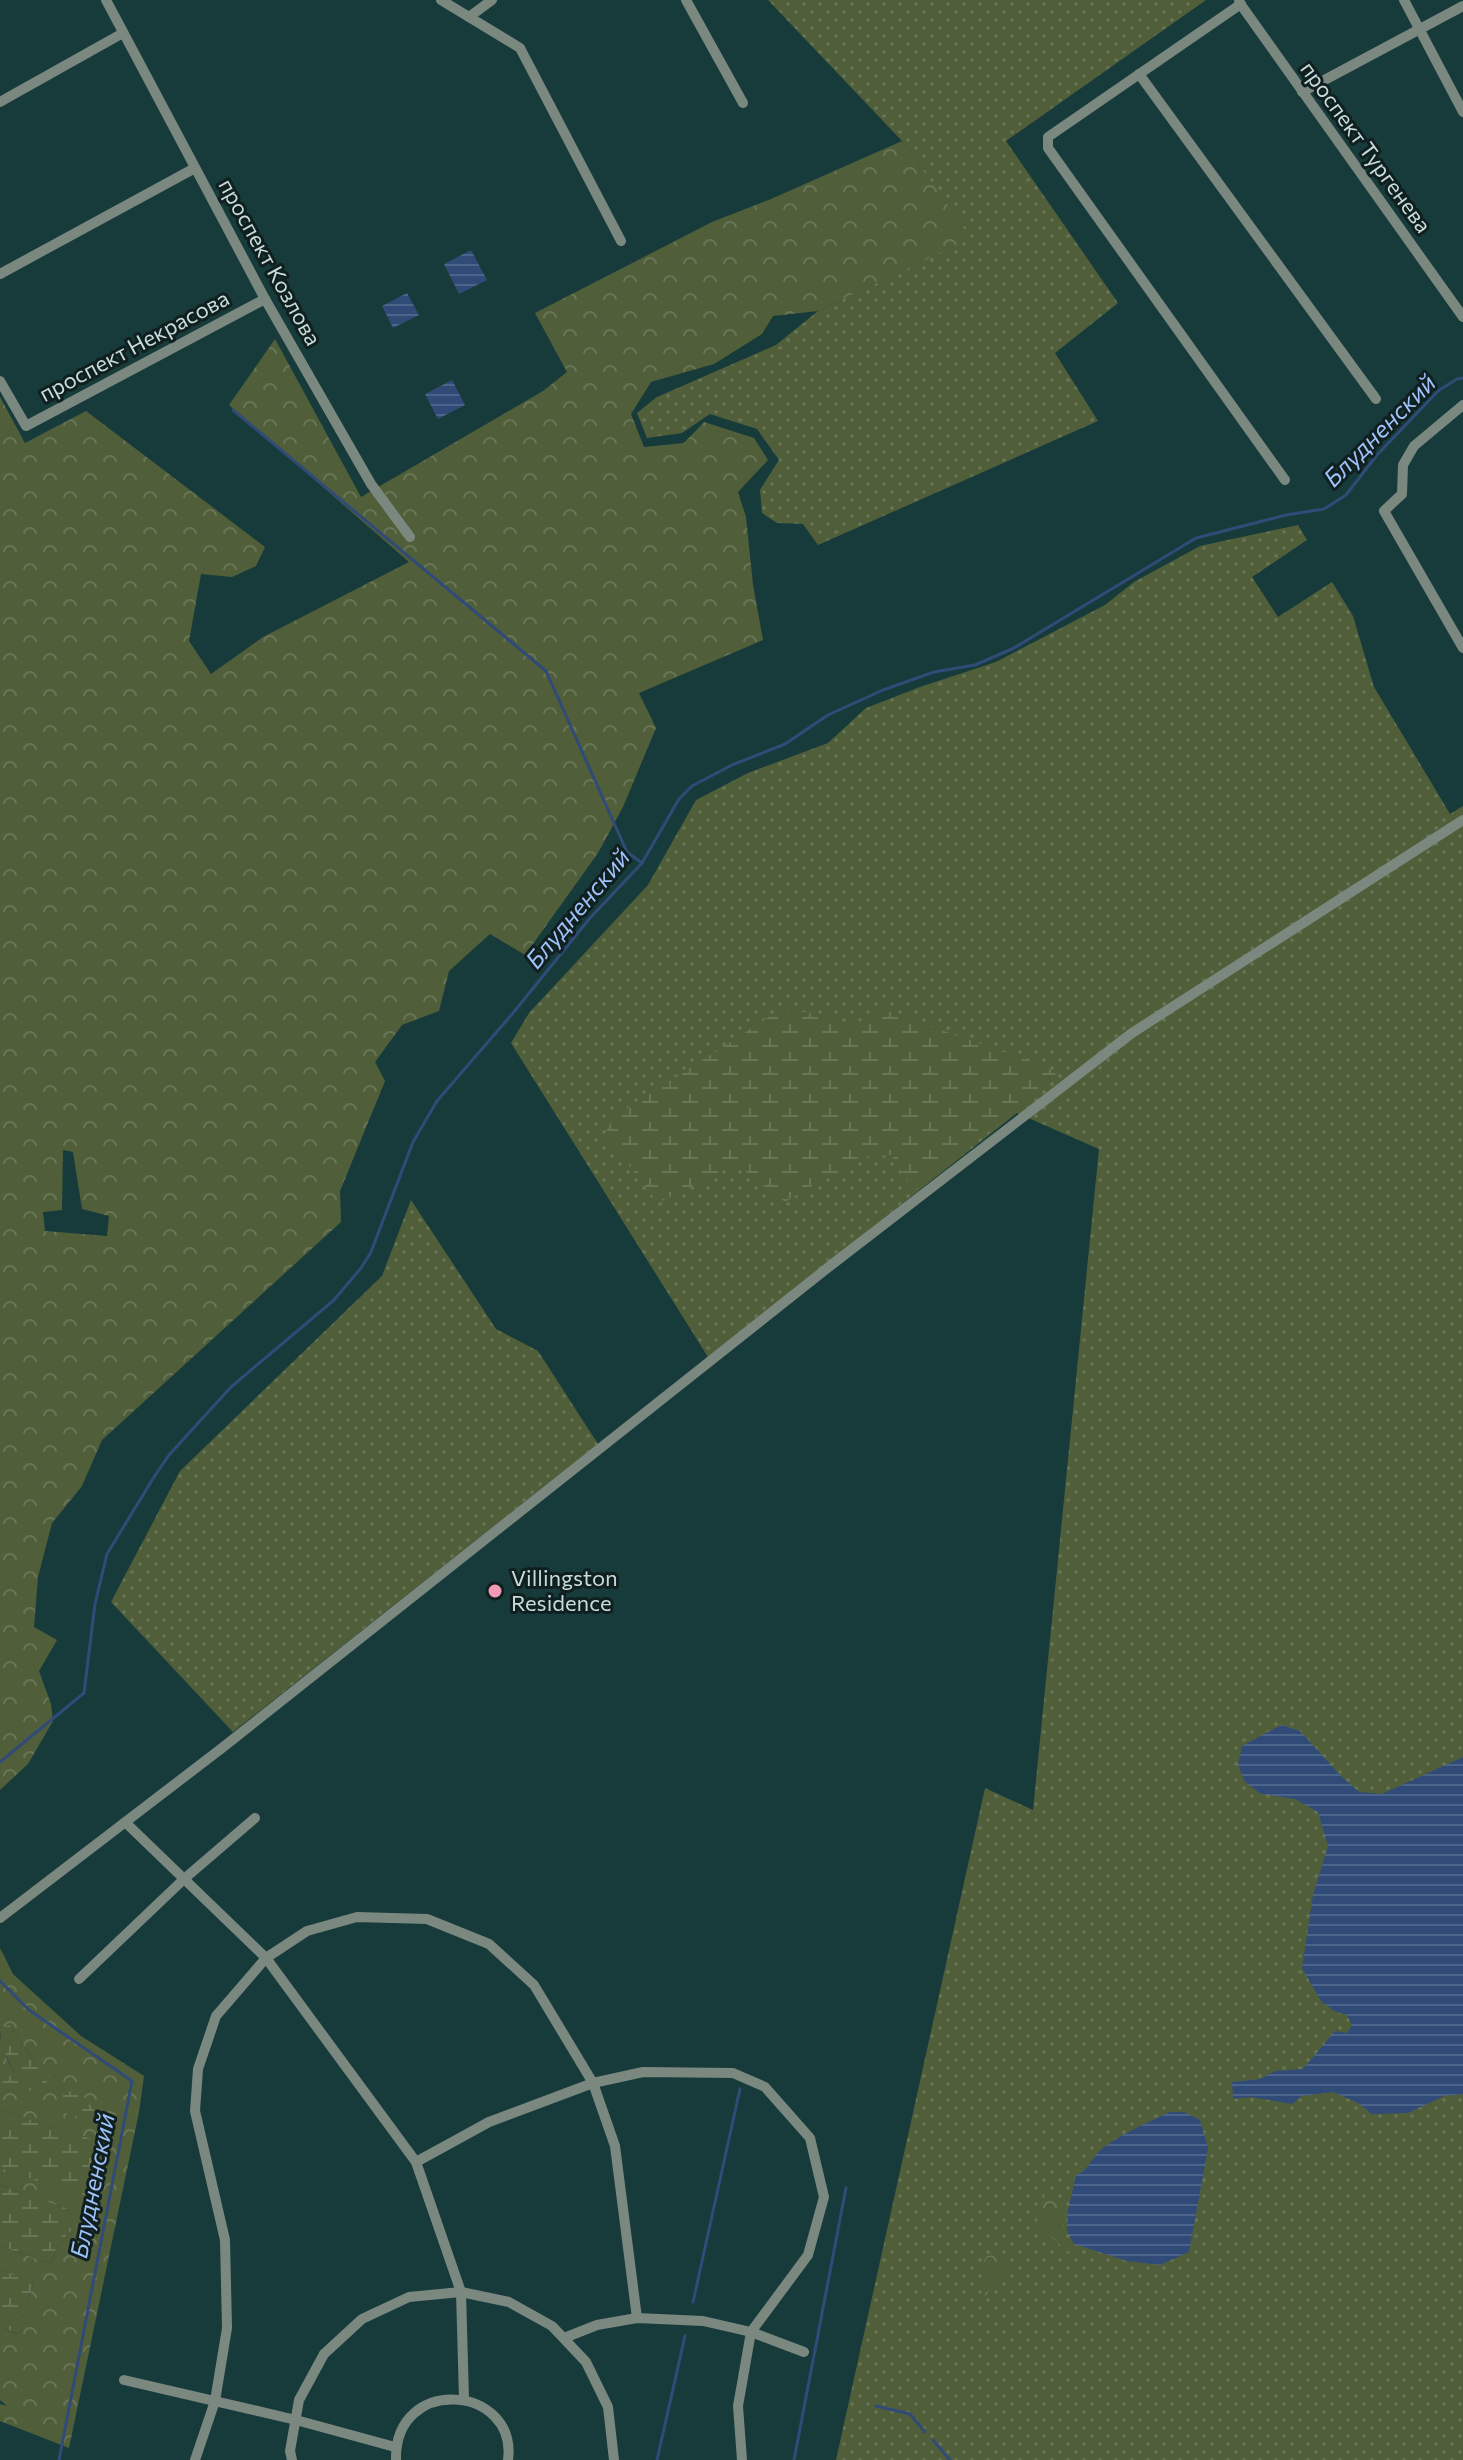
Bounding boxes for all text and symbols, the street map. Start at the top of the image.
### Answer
street label: проспект Тургенева [1295,56,1438,238]
street label: проспект Козлова [213,174,327,350]
street label: проспект Некрасова [34,284,233,407]
water label: Блудненский [1317,368,1441,492]
water label: Блудненский [519,842,635,974]
place label: Villingston Residence [511,1564,618,1616]
marker: Villingston Residence [486,1582,504,1600]
water label: Блудненский [63,2111,120,2261]

